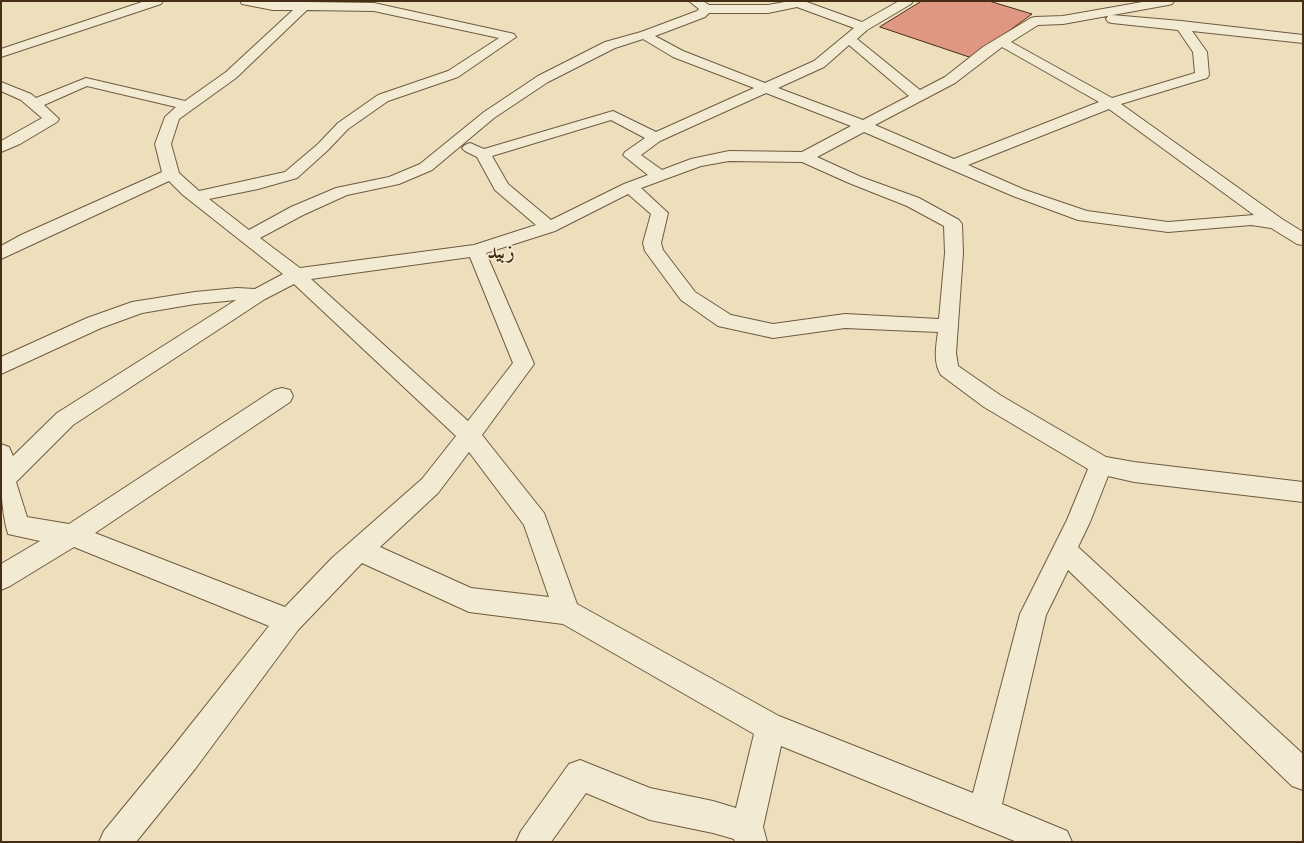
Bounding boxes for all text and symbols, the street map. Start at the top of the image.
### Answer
district label: زبيد [487,241,515,265]

